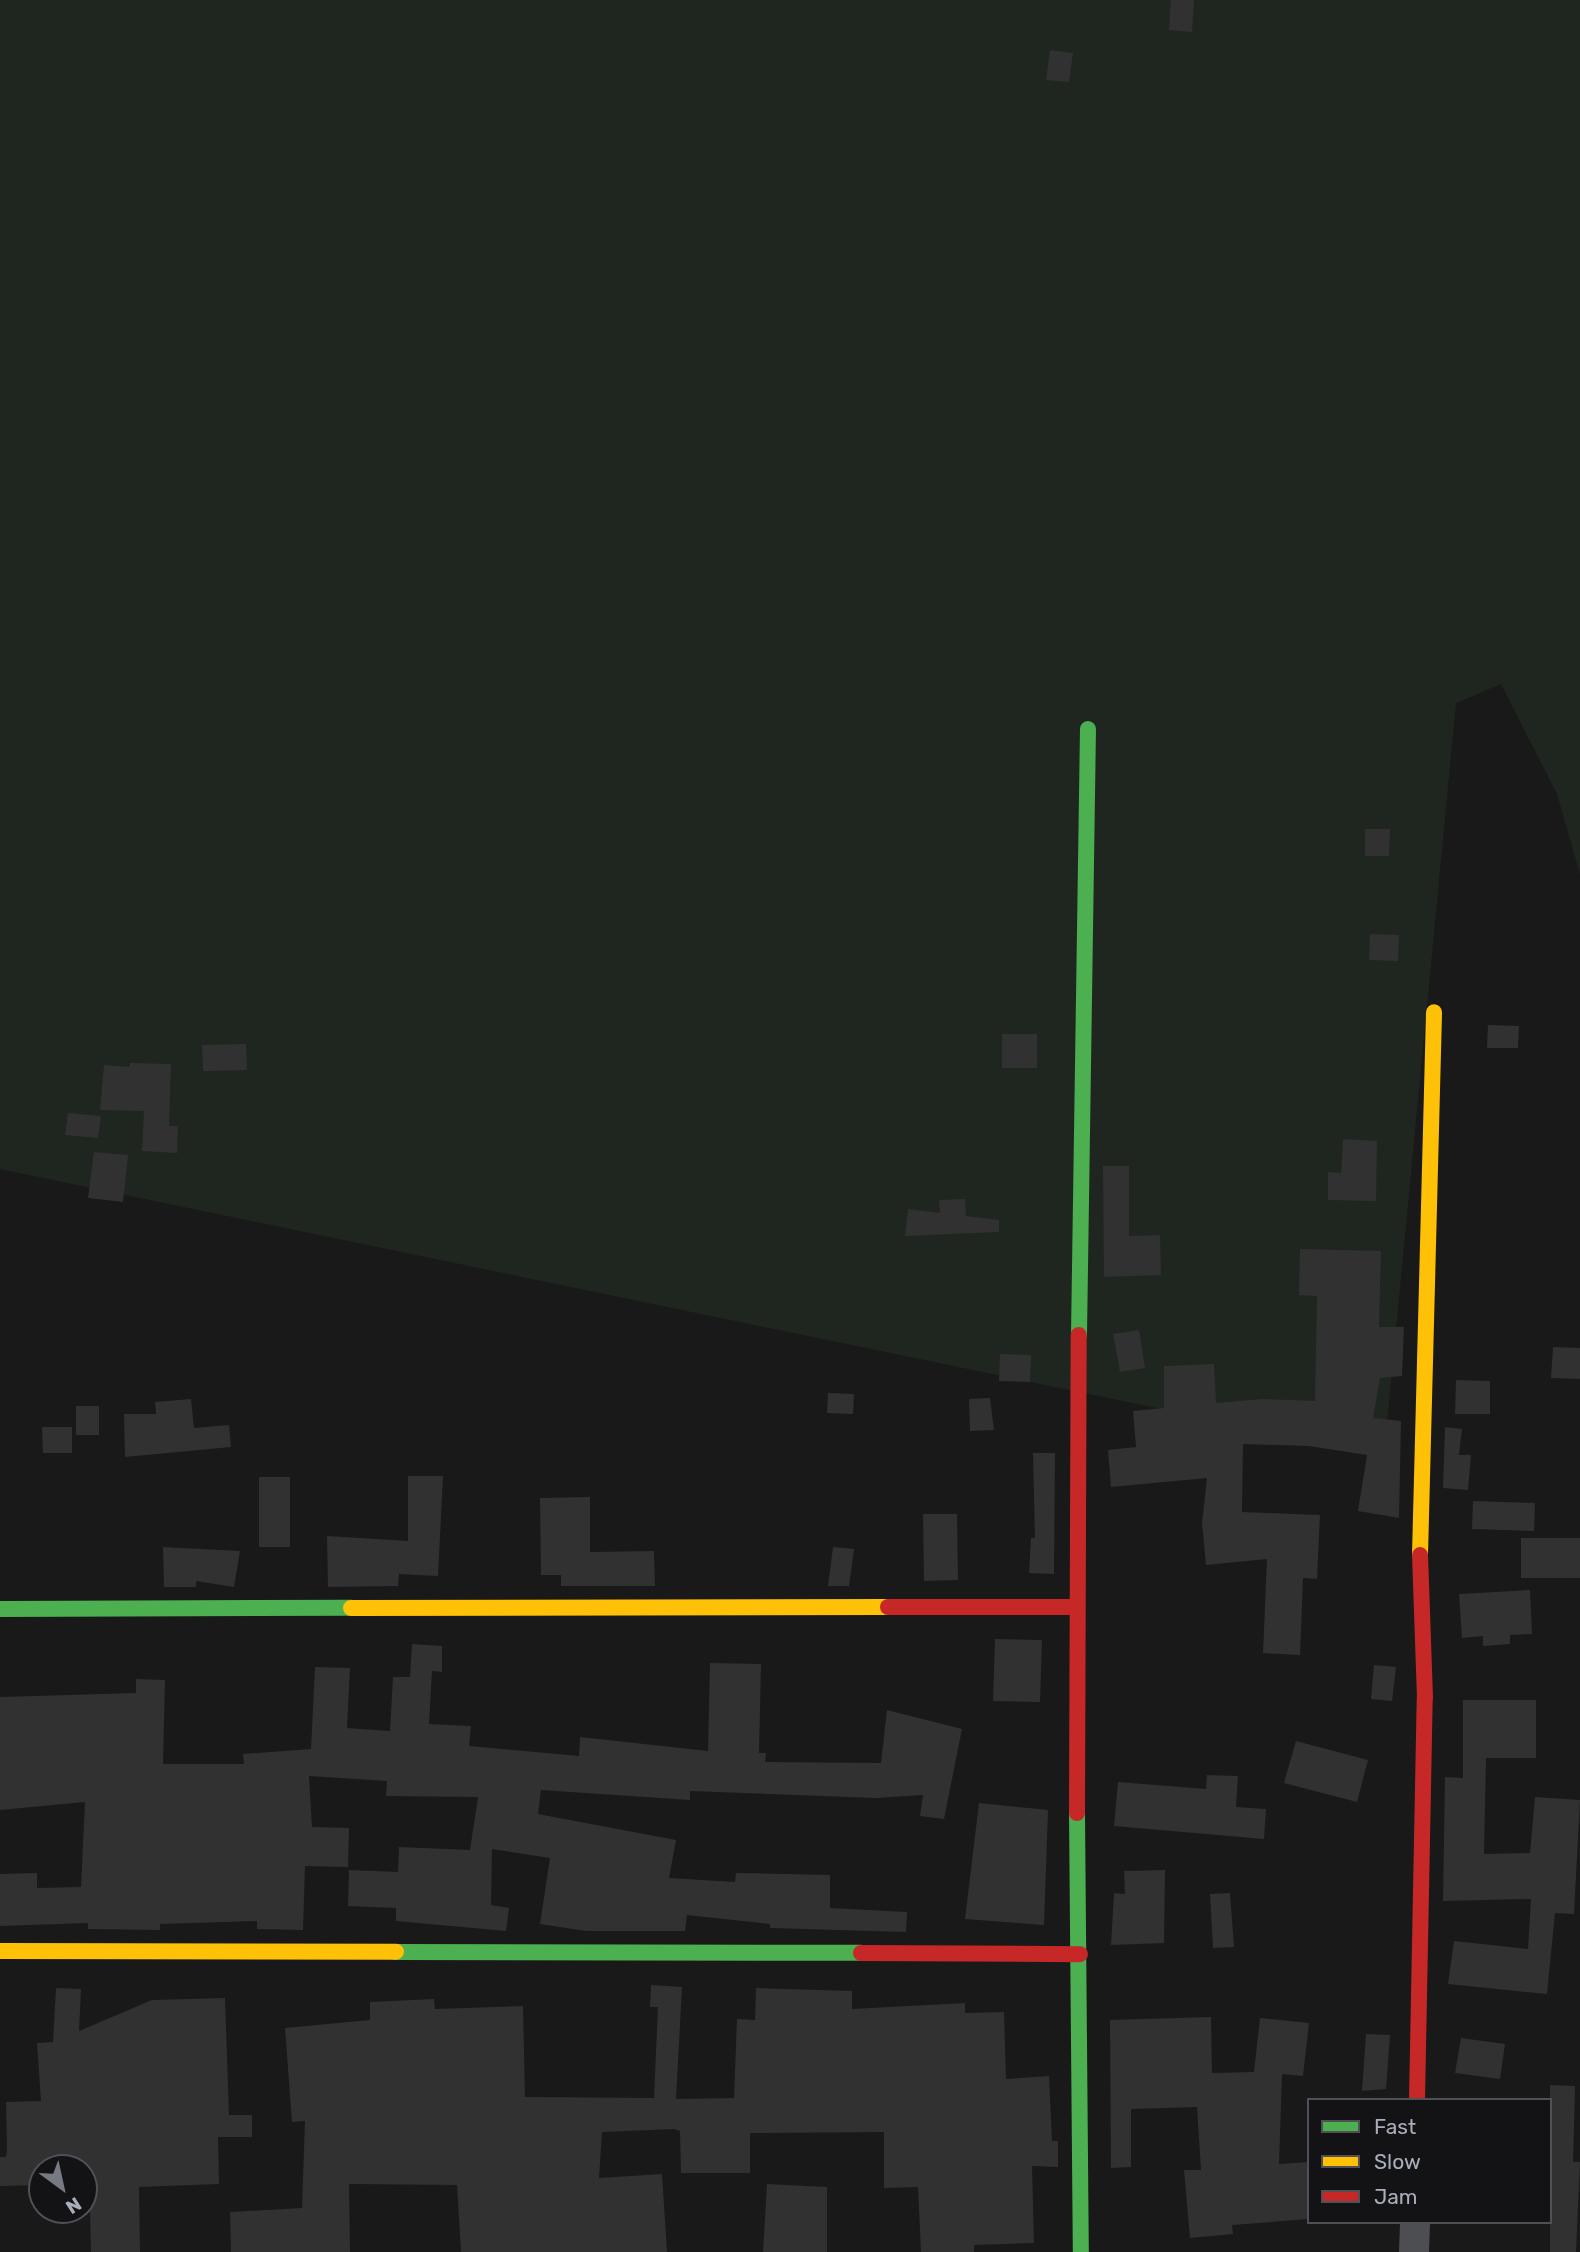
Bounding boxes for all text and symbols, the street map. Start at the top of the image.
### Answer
legend [1307,2098,1552,2224]
text: Fast [1374,2114,1416,2139]
text: Slow [1374,2149,1421,2174]
north arrow [28,2154,98,2224]
text: Jam [1374,2184,1418,2209]
text: N [62,2192,86,2219]

